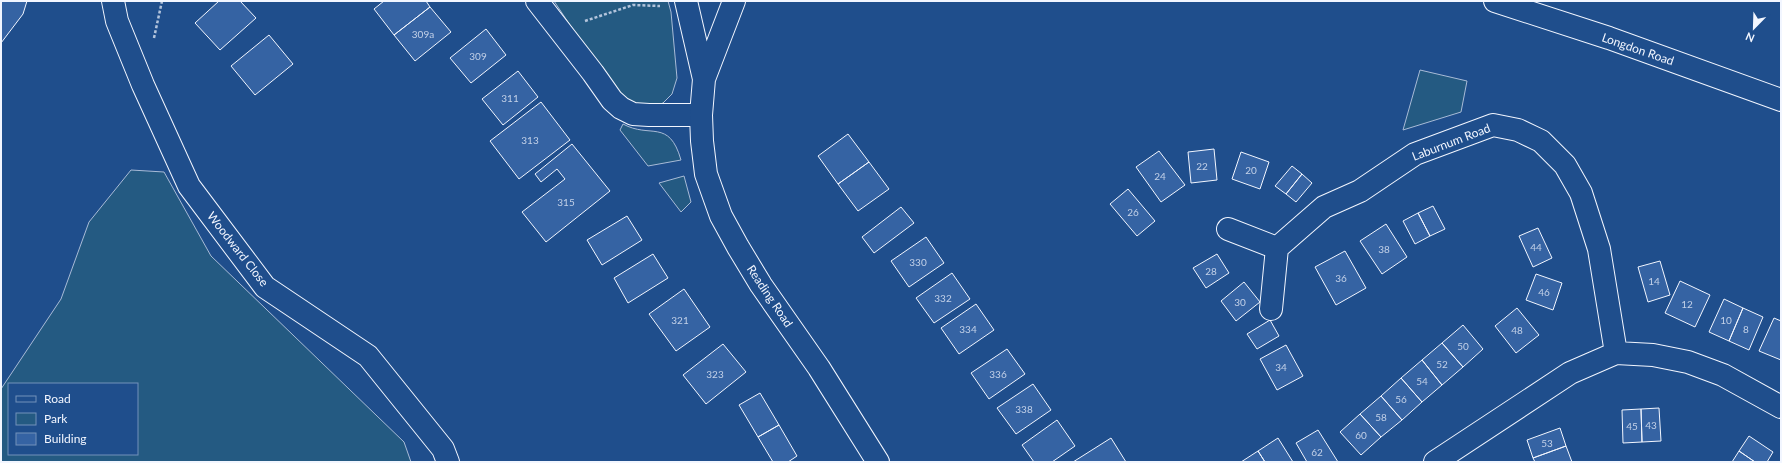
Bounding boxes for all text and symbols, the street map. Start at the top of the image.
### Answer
north arrow [1734,8,1774,48]
house number: 309a [412,28,434,40]
street label: Longdon Road [1600,30,1676,68]
text: N [1743,30,1756,45]
house number: 309 [469,50,487,62]
house number: 311 [501,92,519,104]
street label: Laburnum Road [1410,120,1492,164]
house number: 313 [521,134,539,146]
house number: 22 [1196,160,1208,172]
house number: 20 [1245,164,1257,176]
house number: 24 [1154,170,1166,182]
house number: 315 [557,196,575,208]
house number: 26 [1127,206,1139,218]
street label: Woodward Close [204,209,272,289]
house number: 44 [1530,241,1542,253]
house number: 38 [1378,243,1390,255]
house number: 330 [909,256,927,268]
street label: Reading Road [744,262,796,330]
house number: 28 [1205,265,1217,277]
house number: 36 [1335,272,1347,284]
house number: 14 [1648,275,1660,287]
house number: 46 [1538,286,1550,298]
house number: 332 [934,292,952,304]
house number: 30 [1234,296,1246,308]
house number: 12 [1681,298,1693,310]
house number: 321 [671,314,689,326]
house number: 10 [1720,314,1732,326]
house number: 334 [959,323,977,335]
house number: 8 [1743,323,1749,335]
house number: 48 [1511,324,1523,336]
house number: 50 [1457,340,1469,352]
house number: 52 [1436,358,1448,370]
house number: 34 [1275,361,1287,373]
house number: 323 [706,368,724,380]
house number: 336 [989,368,1007,380]
house number: 54 [1416,375,1428,387]
legend [8,383,138,455]
text: Road [44,391,71,406]
house number: 56 [1395,393,1407,405]
house number: 338 [1015,403,1033,415]
text: Park [44,411,68,426]
house number: 58 [1375,411,1387,423]
house number: 43 [1645,419,1657,431]
house number: 45 [1626,420,1638,432]
house number: 60 [1355,429,1367,441]
text: Building [44,431,87,446]
house number: 53 [1541,437,1553,449]
house number: 62 [1311,446,1323,458]

